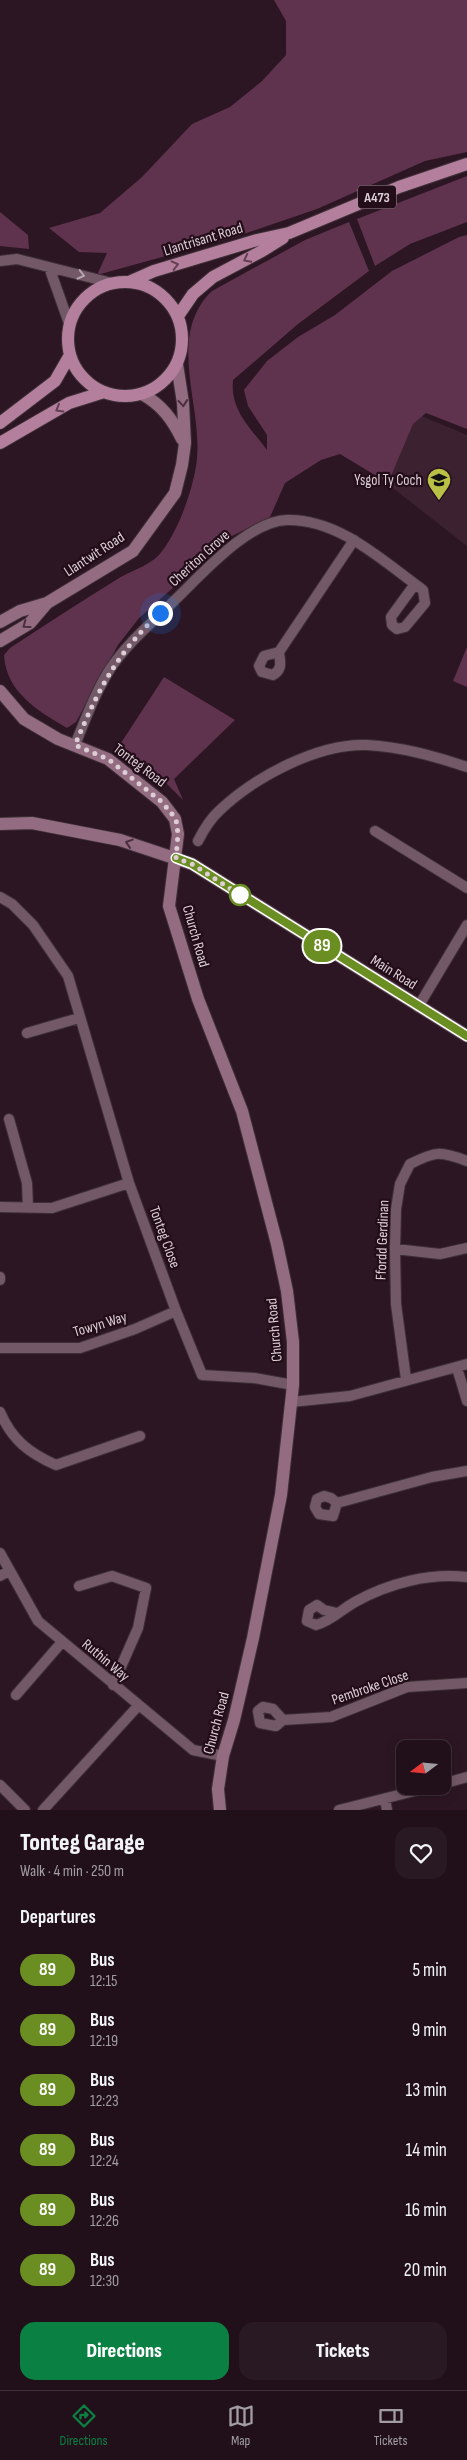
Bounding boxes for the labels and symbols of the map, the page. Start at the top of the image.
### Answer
road number: A473 [358,186,396,208]
street label: Llantrisant Road [161,218,245,261]
one-way arrow [244,253,253,263]
one-way arrow [170,261,178,271]
one-way arrow [76,269,85,280]
one-way arrow [177,400,188,408]
one-way arrow [55,403,64,413]
school or university icon: Ysgol Ty Coch [426,467,452,501]
place label: Ysgol Ty Coch [354,471,422,490]
street label: Cheriton Grove [165,526,234,591]
street label: Llantwit Road [60,528,128,581]
your location [148,601,173,626]
one-way arrow [22,619,32,628]
street label: Tonteg Road [109,739,170,792]
one-way arrow [126,838,134,848]
unlabelled marker [229,884,251,906]
street label: Church Road [178,903,213,969]
line badge: 89 [300,930,344,962]
street label: Main Road [367,951,421,994]
street label: Ffordd Gerdinan [372,1200,393,1281]
street label: Tonteg Close [145,1204,184,1271]
street label: Church Road [262,1297,287,1363]
street label: Towyn Way [71,1307,129,1342]
street label: Ruthin Way [78,1635,134,1686]
street label: Pembroke Close [329,1665,411,1709]
street label: Church Road [199,1690,234,1756]
north arrow [396,1740,451,1795]

